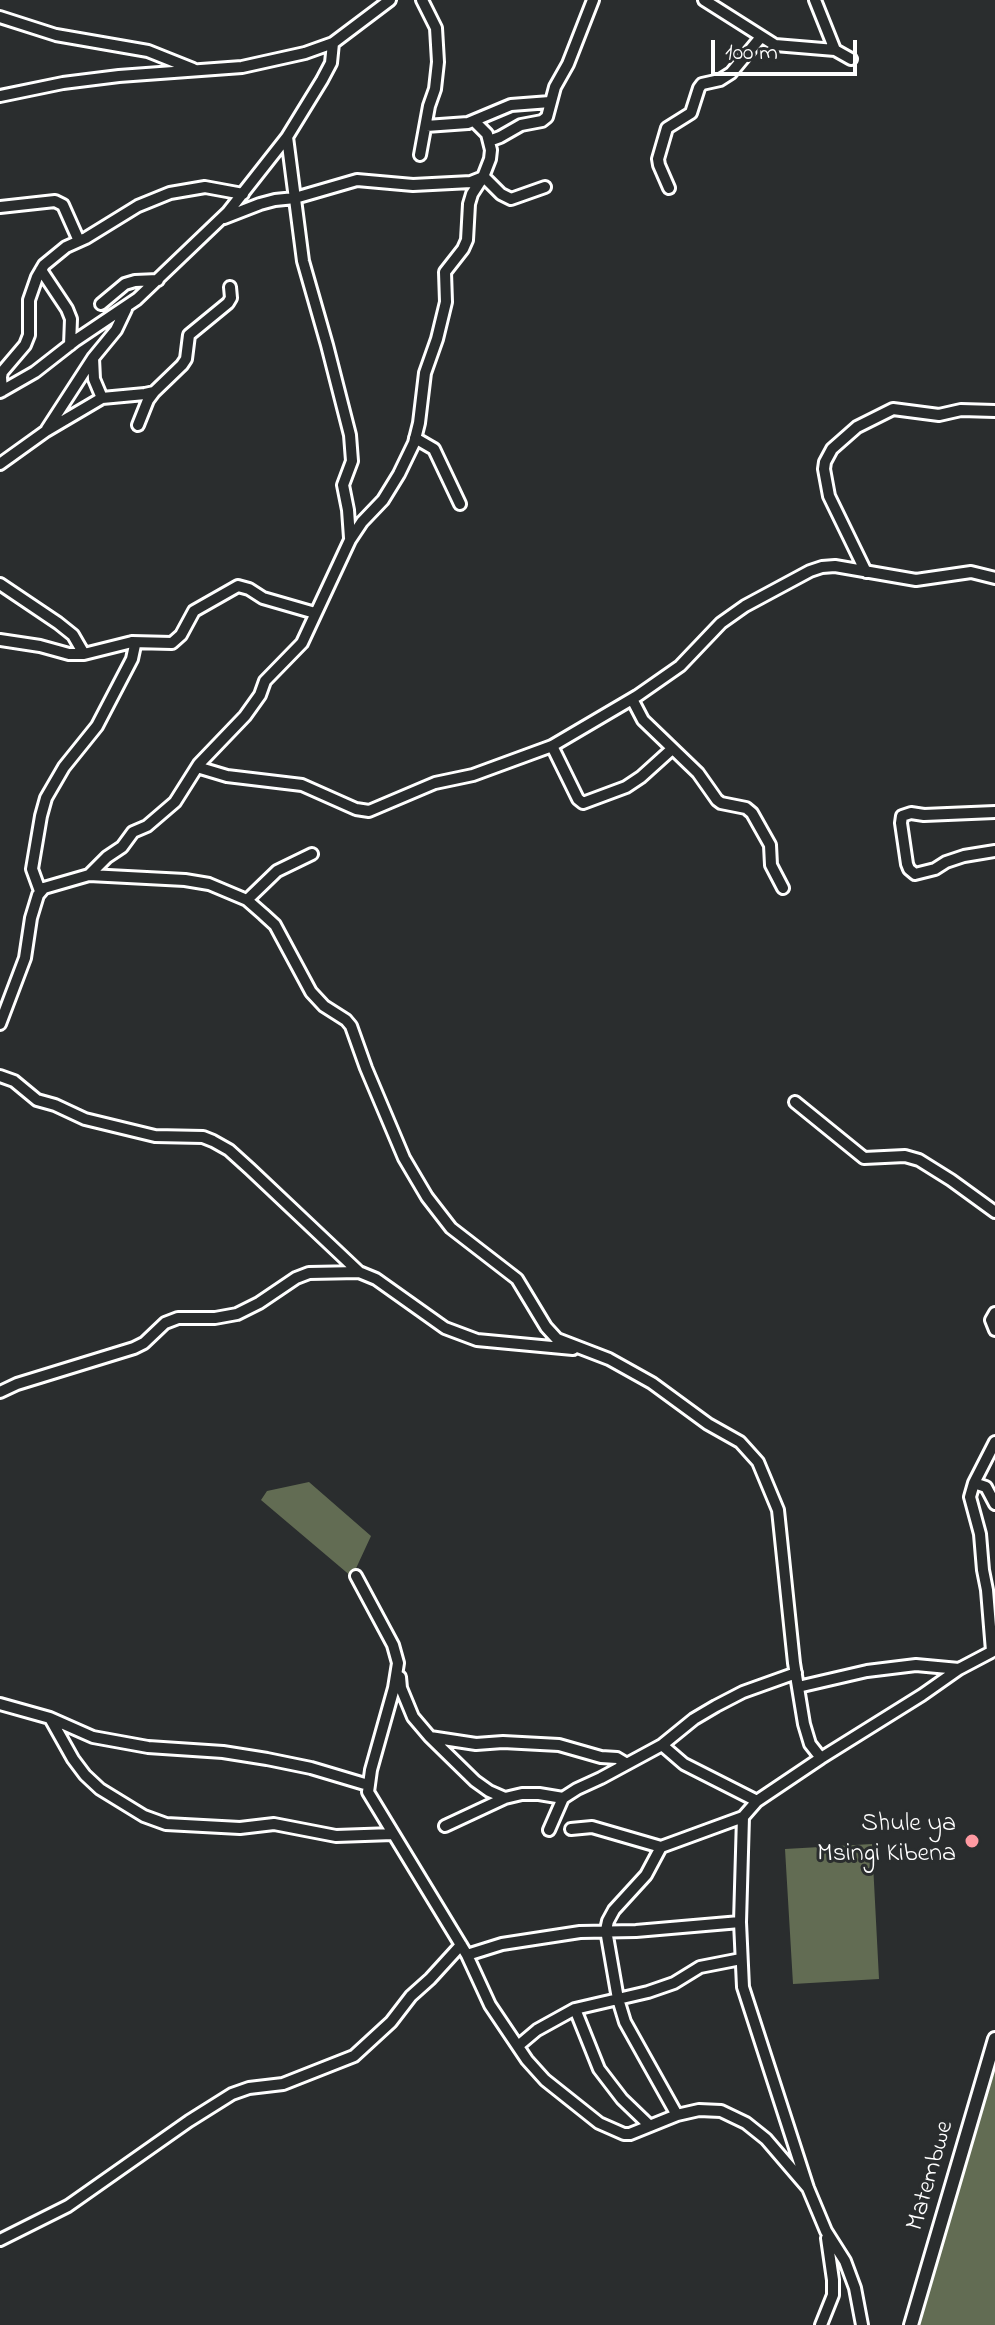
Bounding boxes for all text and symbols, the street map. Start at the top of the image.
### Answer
scale bar [715,24,861,74]
text: 100 m [725,36,778,71]
place label: Shule ya Msingi Kibena [817,1810,956,1872]
marker: Shule ya Msingi Kibena [963,1832,981,1850]
street label: Matembwe [901,2117,963,2235]

